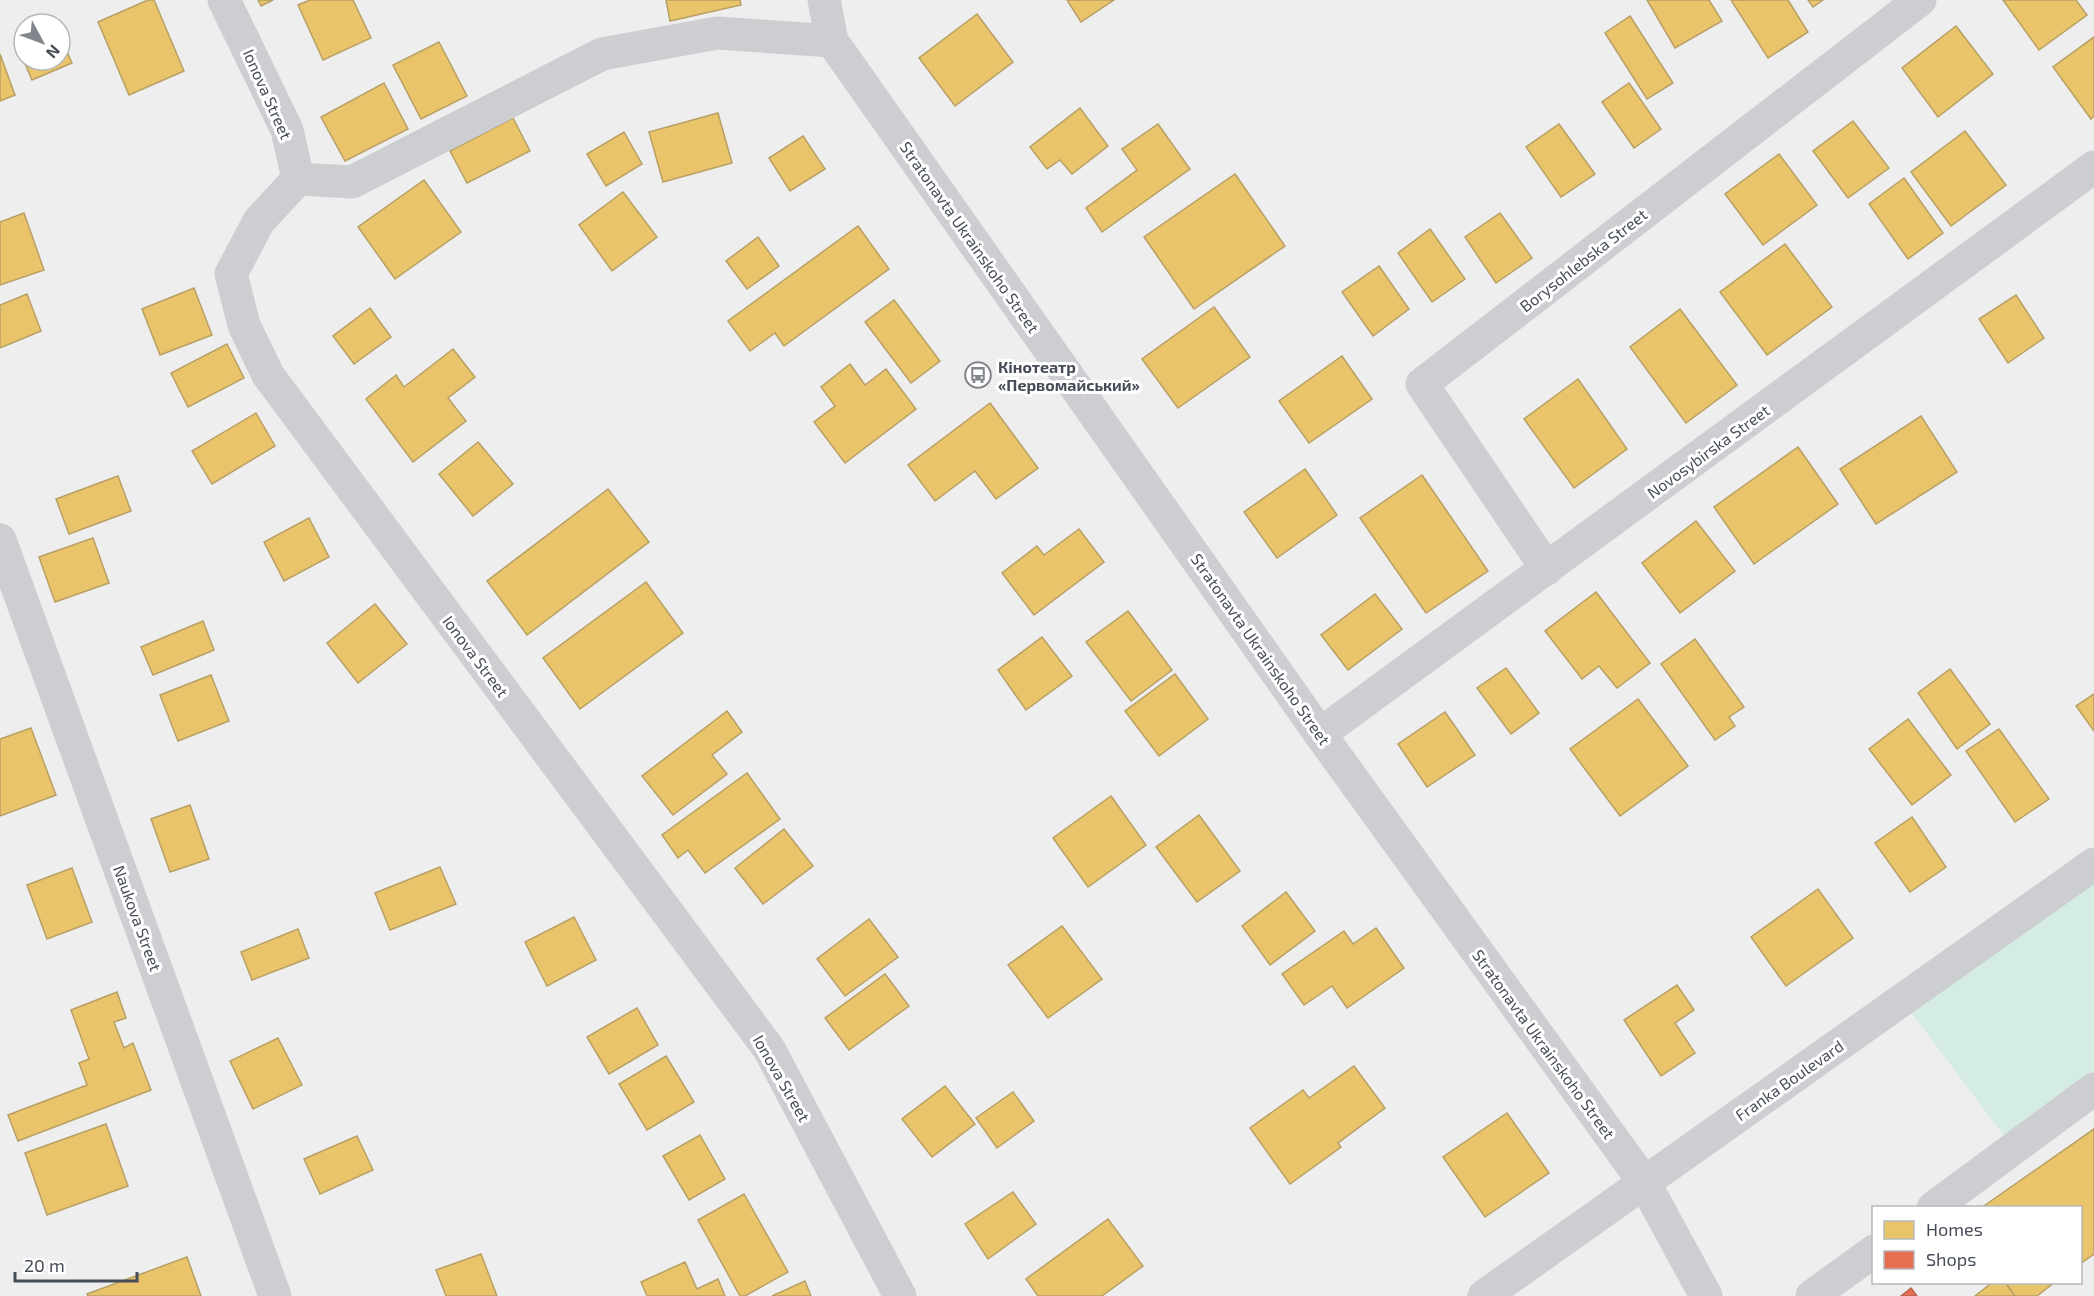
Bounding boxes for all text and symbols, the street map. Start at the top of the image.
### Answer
north arrow [12,12,72,72]
text: N [43,42,65,63]
street label: Ionova Street [240,46,296,142]
street label: Stratonavta Ukrainskoho Street [896,138,1044,336]
street label: Borysohlebska Street [1516,205,1650,315]
place label: Кінотеатр «Первомайський» [998,357,1140,394]
bus stop icon: Кінотеатр «Первомайський» [963,360,993,390]
street label: Novosybirska Street [1643,400,1773,502]
street label: Stratonavta Ukrainskoho Street [1187,550,1335,748]
street label: Ionova Street [439,612,513,700]
street label: Naukova Street [110,862,166,974]
street label: Stratonavta Ukrainskoho Street [1469,946,1619,1142]
street label: Ionova Street [750,1031,814,1125]
street label: Franka Boulevard [1731,1036,1847,1124]
legend [1872,1206,2082,1284]
text: Homes [1926,1218,1983,1240]
scale bar [15,1245,136,1283]
text: Shops [1926,1248,1976,1270]
text: 20 m [24,1254,65,1276]

